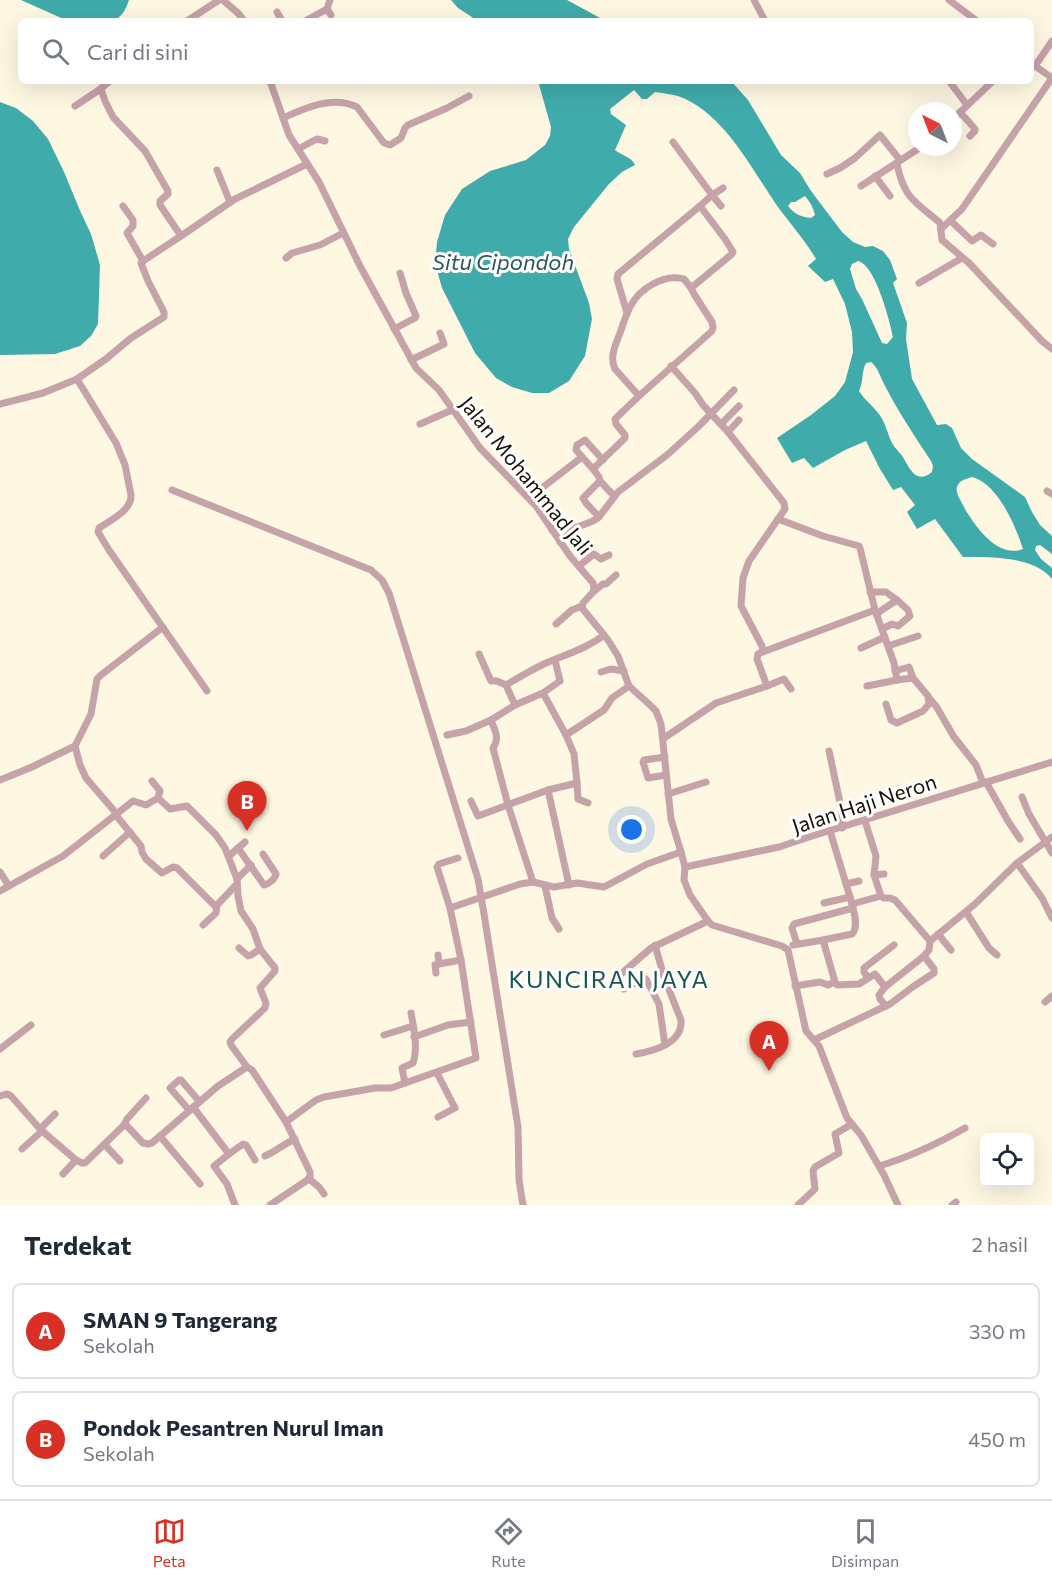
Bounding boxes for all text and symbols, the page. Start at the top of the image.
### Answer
search box [18,18,1034,84]
icon: search [39,35,72,68]
text: Cari di sini [87,38,189,65]
north arrow [908,102,962,156]
water label: Situ Cipondoh [432,248,574,275]
street label: Jalan Mohammad Jali [455,391,599,559]
street label: Jalan Haji Neron [789,768,939,838]
pin: B [228,782,266,831]
your location [617,815,646,844]
district label: KUNCIRAN JAYA [508,964,710,993]
pin: A [750,1022,788,1071]
map controls [980,1133,1034,1187]
button: locate [980,1133,1034,1187]
text: Terdekat [24,1229,131,1260]
text: 2 hasil [972,1232,1028,1256]
text: SMAN 9 Tangerang [83,1306,277,1333]
text: A [38,1319,53,1343]
text: 330 m [969,1319,1026,1343]
text: Sekolah [83,1333,155,1357]
text: Pondok Pesantren Nurul Iman [83,1414,384,1441]
text: B [39,1427,52,1451]
text: 450 m [968,1427,1026,1451]
text: Sekolah [83,1441,155,1465]
tab: Peta [153,1515,186,1570]
tab: Rute [491,1515,526,1570]
tab: Disimpan [831,1515,899,1570]

